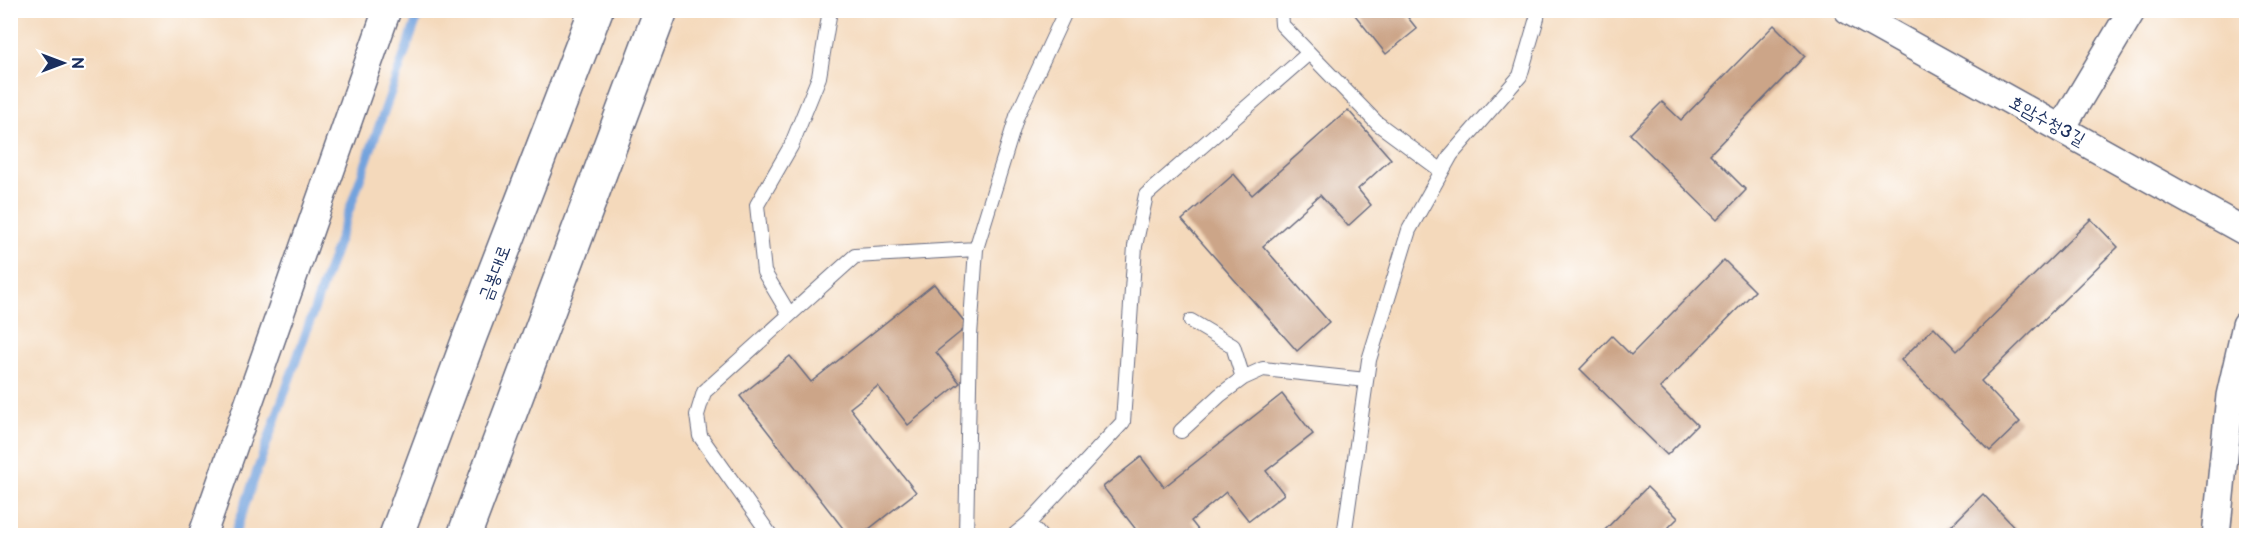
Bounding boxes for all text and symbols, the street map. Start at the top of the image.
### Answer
north arrow [33,33,93,93]
text: N [67,57,86,69]
street label: 호암수청3길 [2005,92,2089,151]
street label: 금봉대로 [475,242,515,304]

